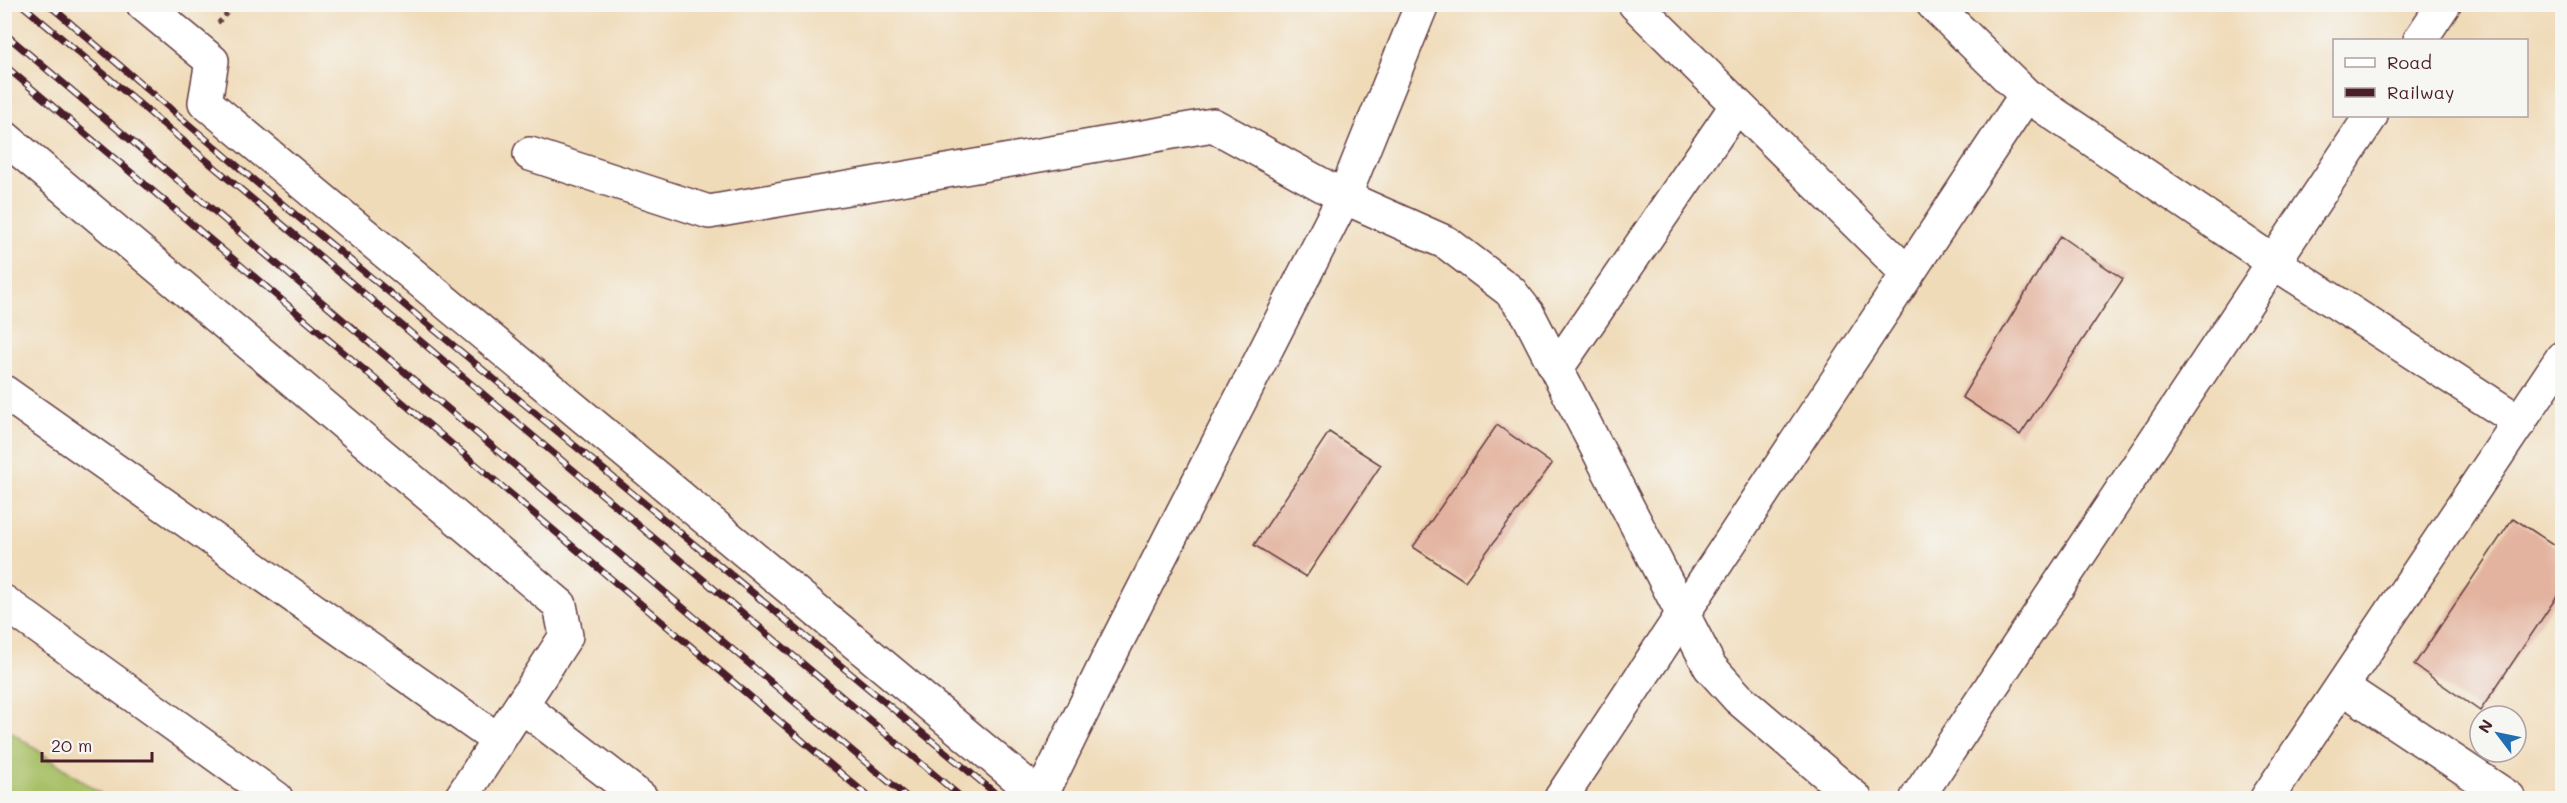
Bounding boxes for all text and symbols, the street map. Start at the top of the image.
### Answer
legend [2333,39,2528,117]
text: Road [2387,50,2432,74]
text: Railway [2387,80,2454,104]
north arrow [2468,704,2528,764]
text: N [2473,715,2497,737]
scale bar [42,725,152,763]
text: 20 m [51,733,92,757]

